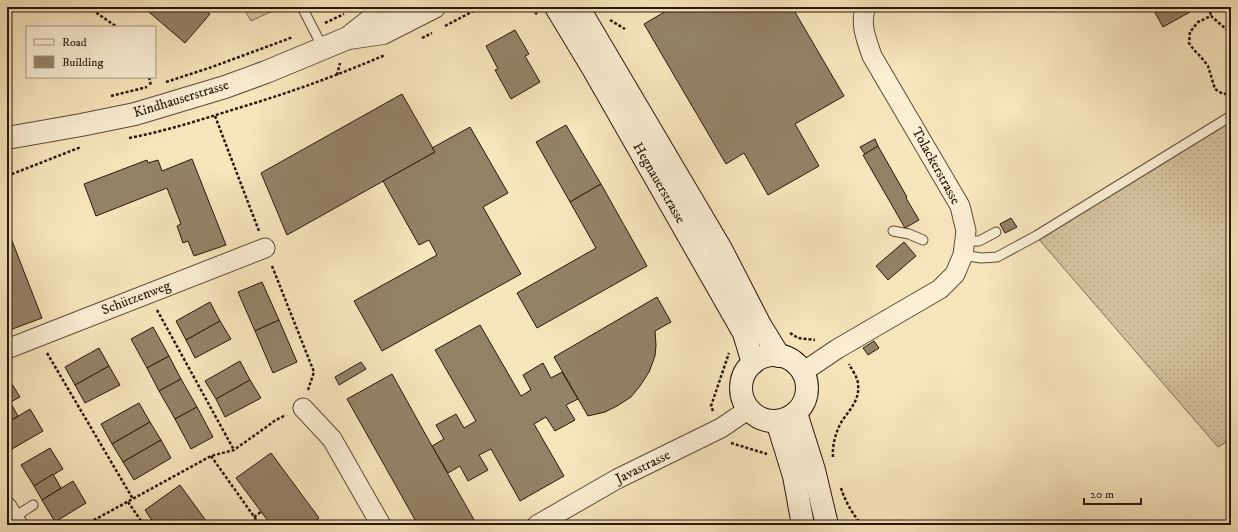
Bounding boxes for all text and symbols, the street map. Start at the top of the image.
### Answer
legend [26,26,156,78]
text: Road [62,35,87,50]
text: Building [62,55,103,70]
street label: Kindhauserstrasse [131,76,231,122]
street label: Tolackerstrasse [907,124,965,208]
street label: Hegnauerstrasse [629,139,690,227]
street label: Schützenweg [99,277,173,319]
street label: Javastrasse [611,446,674,489]
scale bar [1084,480,1141,506]
text: 20 m [1090,487,1114,502]

